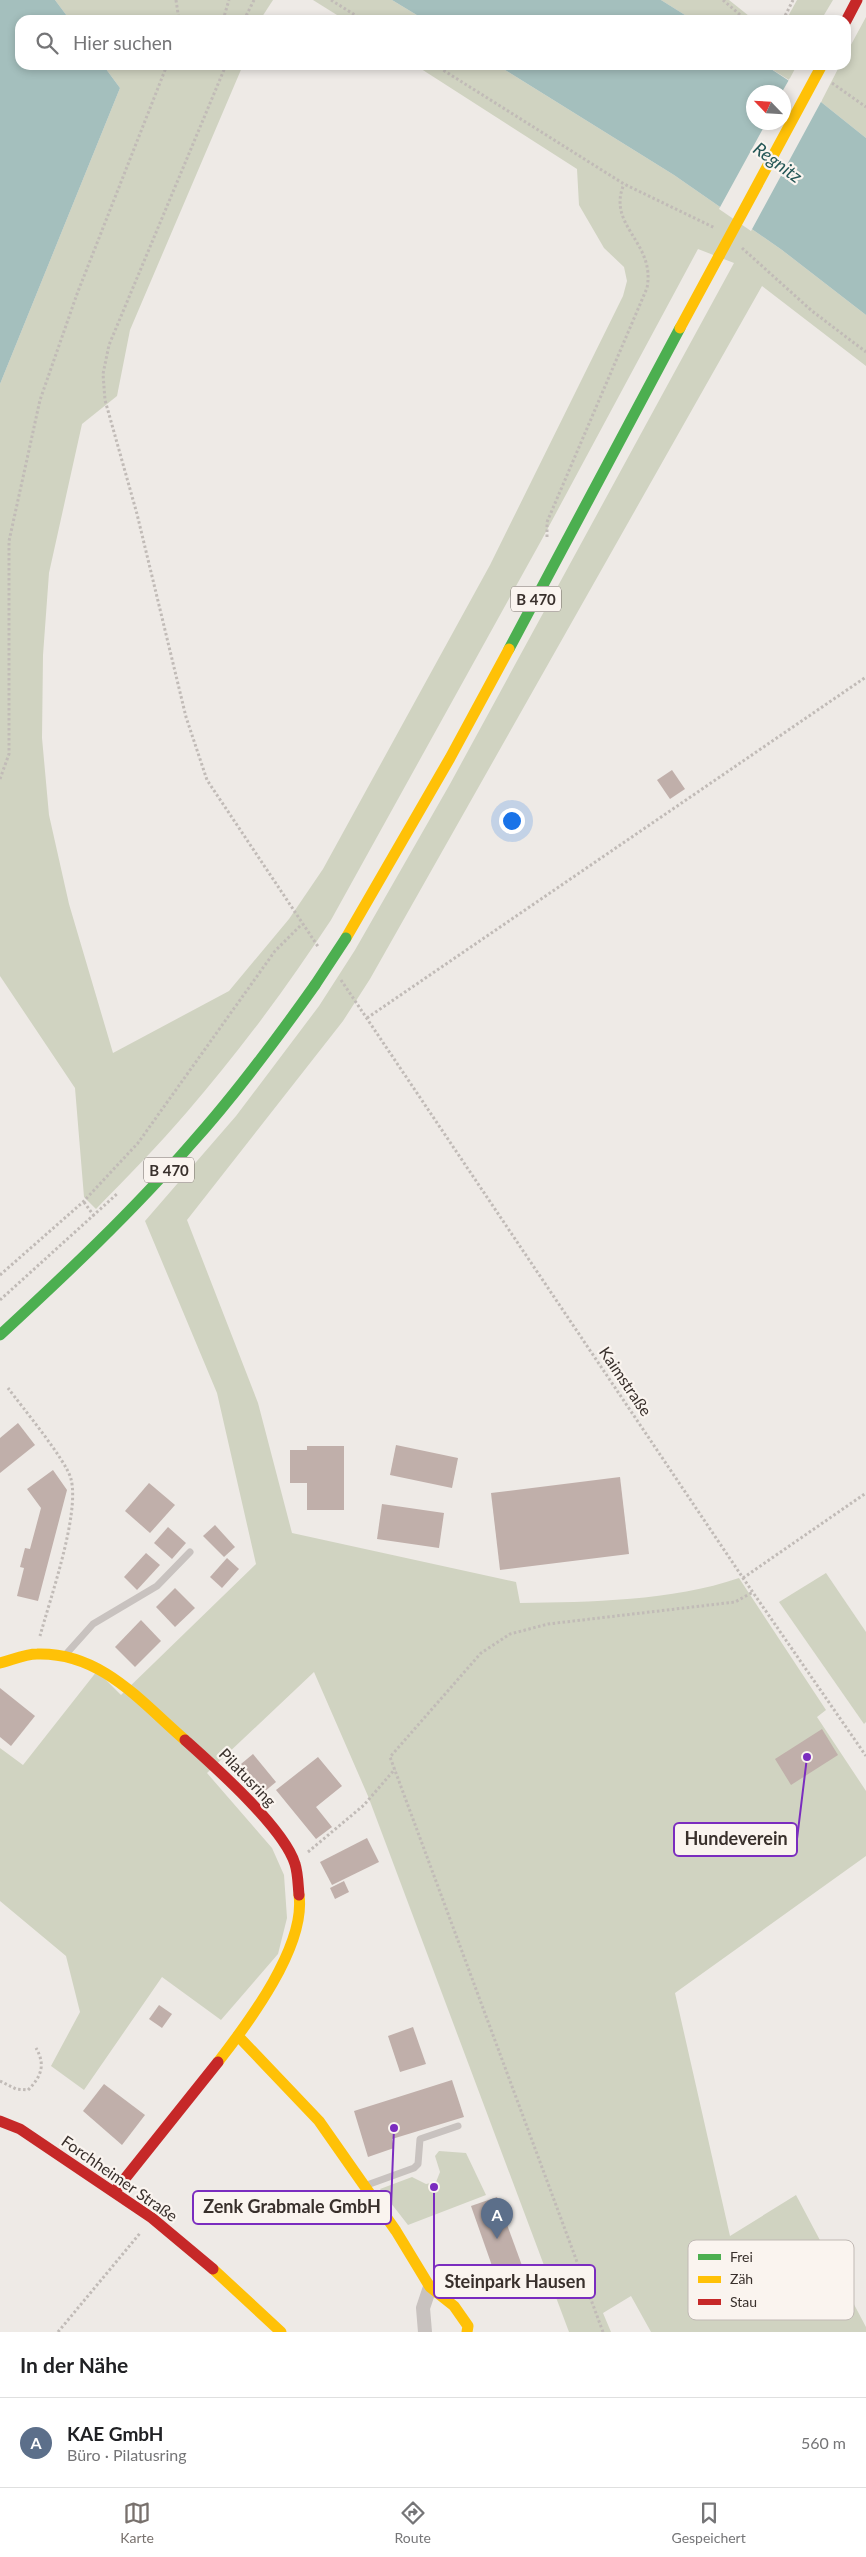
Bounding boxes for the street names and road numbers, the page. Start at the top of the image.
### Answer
road number: B 470 [511,586,561,612]
road number: B 470 [144,1158,194,1182]
street label: Kaimstraße [596,1343,656,1419]
street label: Pilatusring [216,1744,280,1810]
street label: Forchheimer Straße [58,2131,182,2225]

